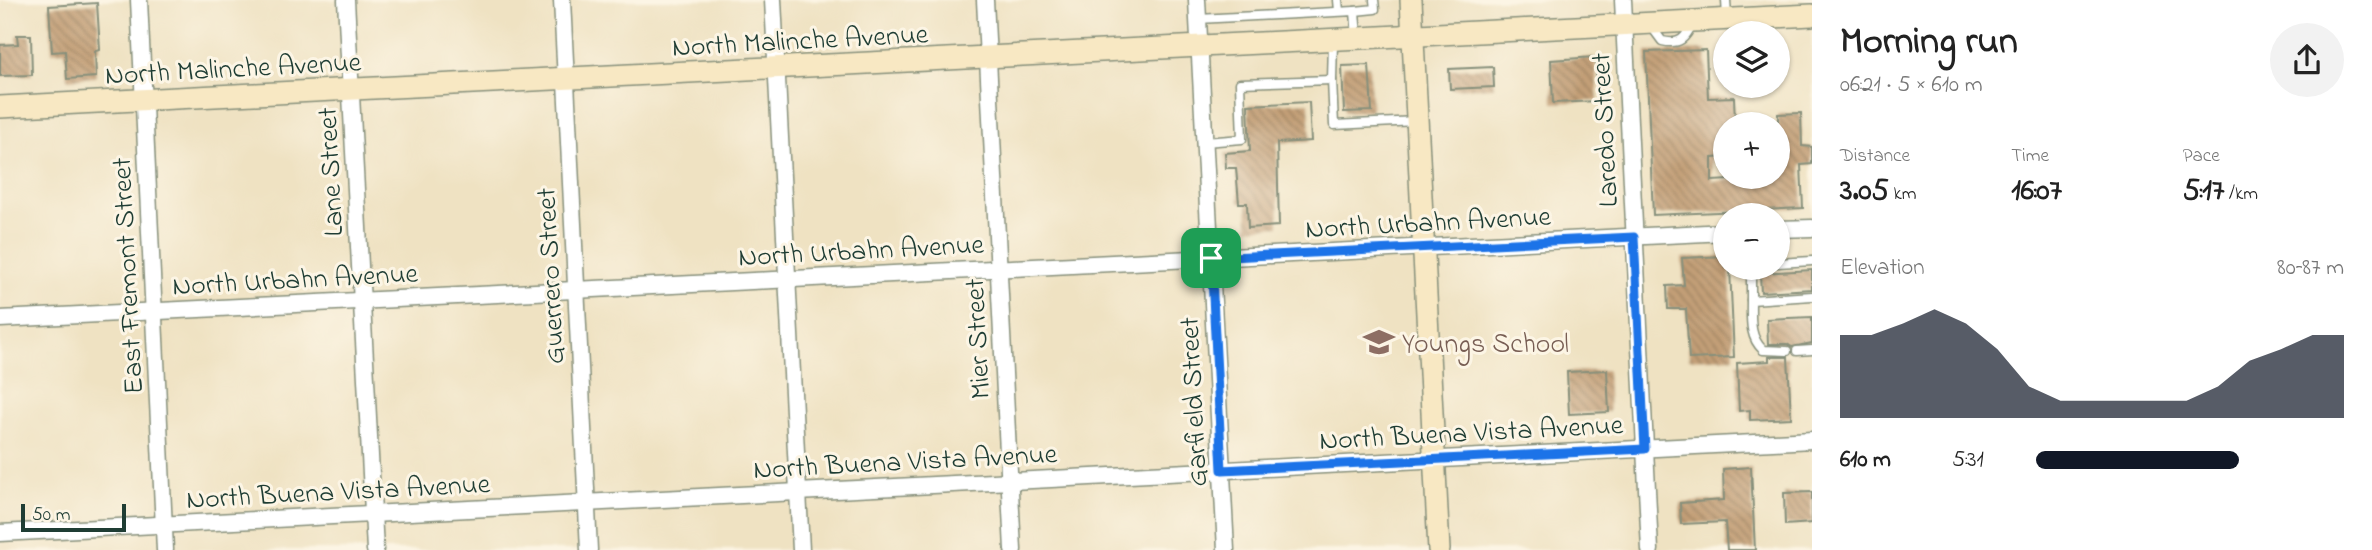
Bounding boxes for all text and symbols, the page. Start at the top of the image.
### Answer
street label: North Malinche Avenue [671,15,930,70]
text: Morning run [1840,15,2018,71]
map controls [1713,21,1790,280]
button: layers [1713,21,1790,98]
button: share [2270,23,2344,97]
street label: North Malinche Avenue [104,43,363,98]
street label: Laredo Street [1582,52,1631,208]
text: 06:21 · 5 × 610 m [1840,69,1983,102]
street label: Lane Street [309,106,356,237]
button: + [1713,112,1790,189]
text: Distance [1840,143,1910,170]
text: Time [2011,143,2049,170]
text: Pace [2183,143,2220,170]
street label: East Fremont Street [103,156,156,395]
text: 3.05 [1840,170,1889,214]
text: 16:07 [2011,170,2062,214]
text: 5:17 [2183,170,2224,214]
text: km [1889,181,1916,208]
text: /km [2224,181,2258,208]
street label: Guerrero Street [527,186,578,365]
street label: North Urbahn Avenue [1304,198,1553,251]
button: − [1713,203,1790,280]
street label: North Urbahn Avenue [737,226,986,279]
pin [1181,228,1241,288]
icon: arrive [1192,239,1230,277]
text: Elevation [1840,252,1925,285]
text: 80–87 m [2277,252,2344,285]
street label: North Urbahn Avenue [171,255,420,308]
street label: Mier Street [956,277,1003,400]
street label: Garfield Street [1171,316,1220,488]
school or university icon: Youngs School [1362,325,1396,359]
place label: Youngs School [1402,325,1569,366]
street label: North Buena Vista Avenue [1318,406,1625,463]
street label: North Buena Vista Avenue [752,435,1059,492]
text: 610 m [1840,444,1891,477]
text: 5:31 [1952,444,1984,477]
street label: North Buena Vista Avenue [185,465,492,522]
scale bar [21,501,126,533]
text: 50 m [32,502,71,529]

